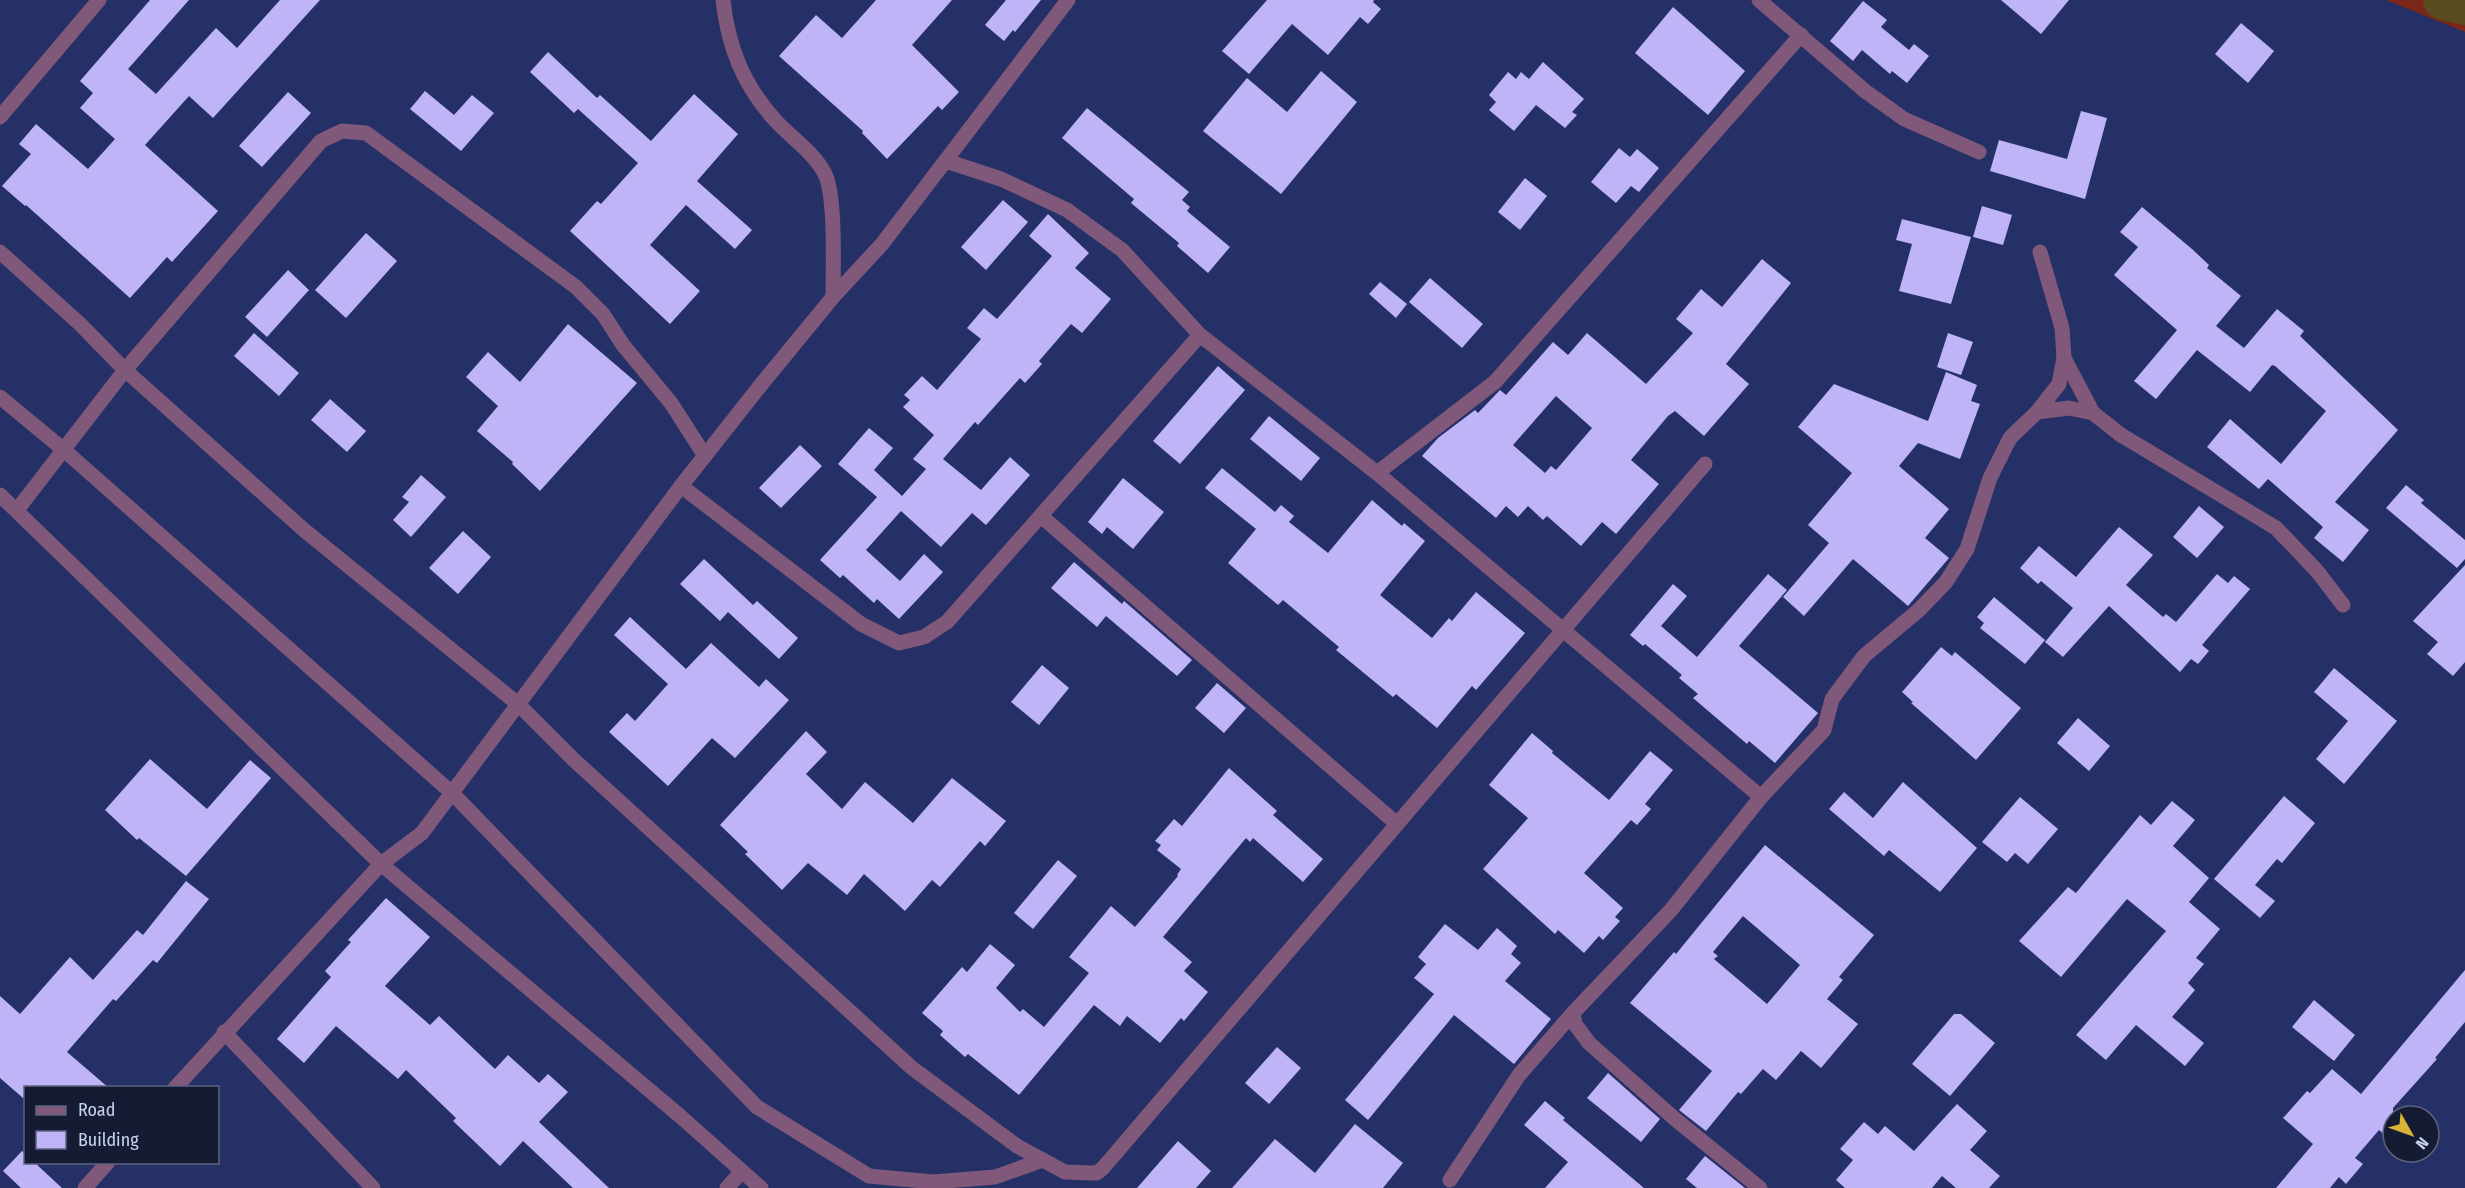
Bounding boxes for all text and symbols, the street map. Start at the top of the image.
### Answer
legend [24,1086,219,1164]
text: Road [78,1099,115,1121]
north arrow [2381,1104,2441,1164]
text: Building [78,1129,139,1151]
text: N [2412,1134,2432,1153]

